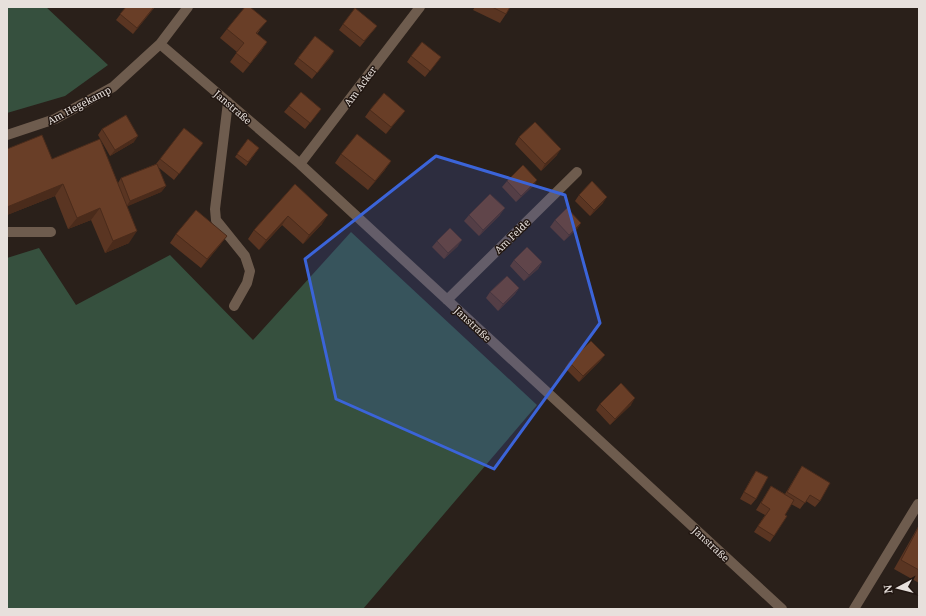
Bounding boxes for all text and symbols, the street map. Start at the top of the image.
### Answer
street label: Am Acker [340,63,380,109]
street label: Am Hegekamp [45,82,113,128]
street label: Janstraße [210,86,255,127]
street label: Am Felde [491,215,533,257]
street label: Janstraße [451,303,494,345]
street label: Janstraße [689,523,732,565]
north arrow [878,568,918,608]
text: N [880,584,896,594]

